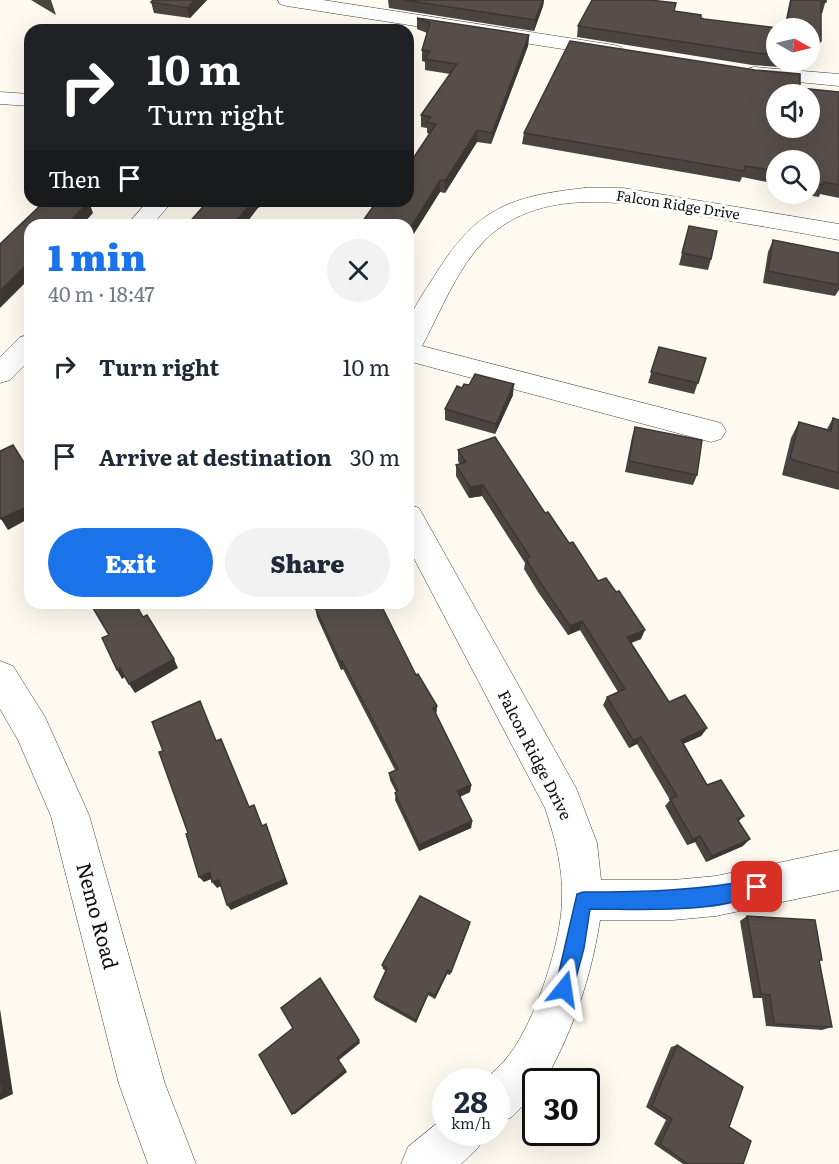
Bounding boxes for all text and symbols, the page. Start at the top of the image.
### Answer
north arrow [766,18,820,72]
map controls [766,18,820,204]
text: 10 m [147,36,241,98]
icon: right [48,48,126,126]
button: sound [766,84,820,138]
text: Turn right [147,93,284,133]
button: search [766,150,820,204]
text: Then [48,162,101,195]
icon: arrive [113,162,146,195]
street label: Falcon Ridge Drive [615,184,741,224]
text: 1 min [48,229,146,282]
button: close [327,239,390,302]
text: 40 m · 18:47 [48,278,155,308]
icon: right [48,350,81,383]
text: Turn right [99,350,219,383]
text: 10 m [343,350,390,383]
icon: arrive [48,440,81,473]
text: Arrive at destination [99,440,332,473]
text: 30 m [350,440,400,473]
button: Exit [48,528,213,597]
button: Share [225,528,390,597]
street label: Falcon Ridge Drive [493,685,579,824]
street label: Nemo Road [70,859,128,972]
pin [731,861,782,912]
icon: arrive [740,870,773,903]
position arrow [532,957,596,1021]
speed limit sign: 30 [522,1068,600,1146]
text: 28 [454,1078,488,1122]
text: km/h [451,1111,491,1134]

